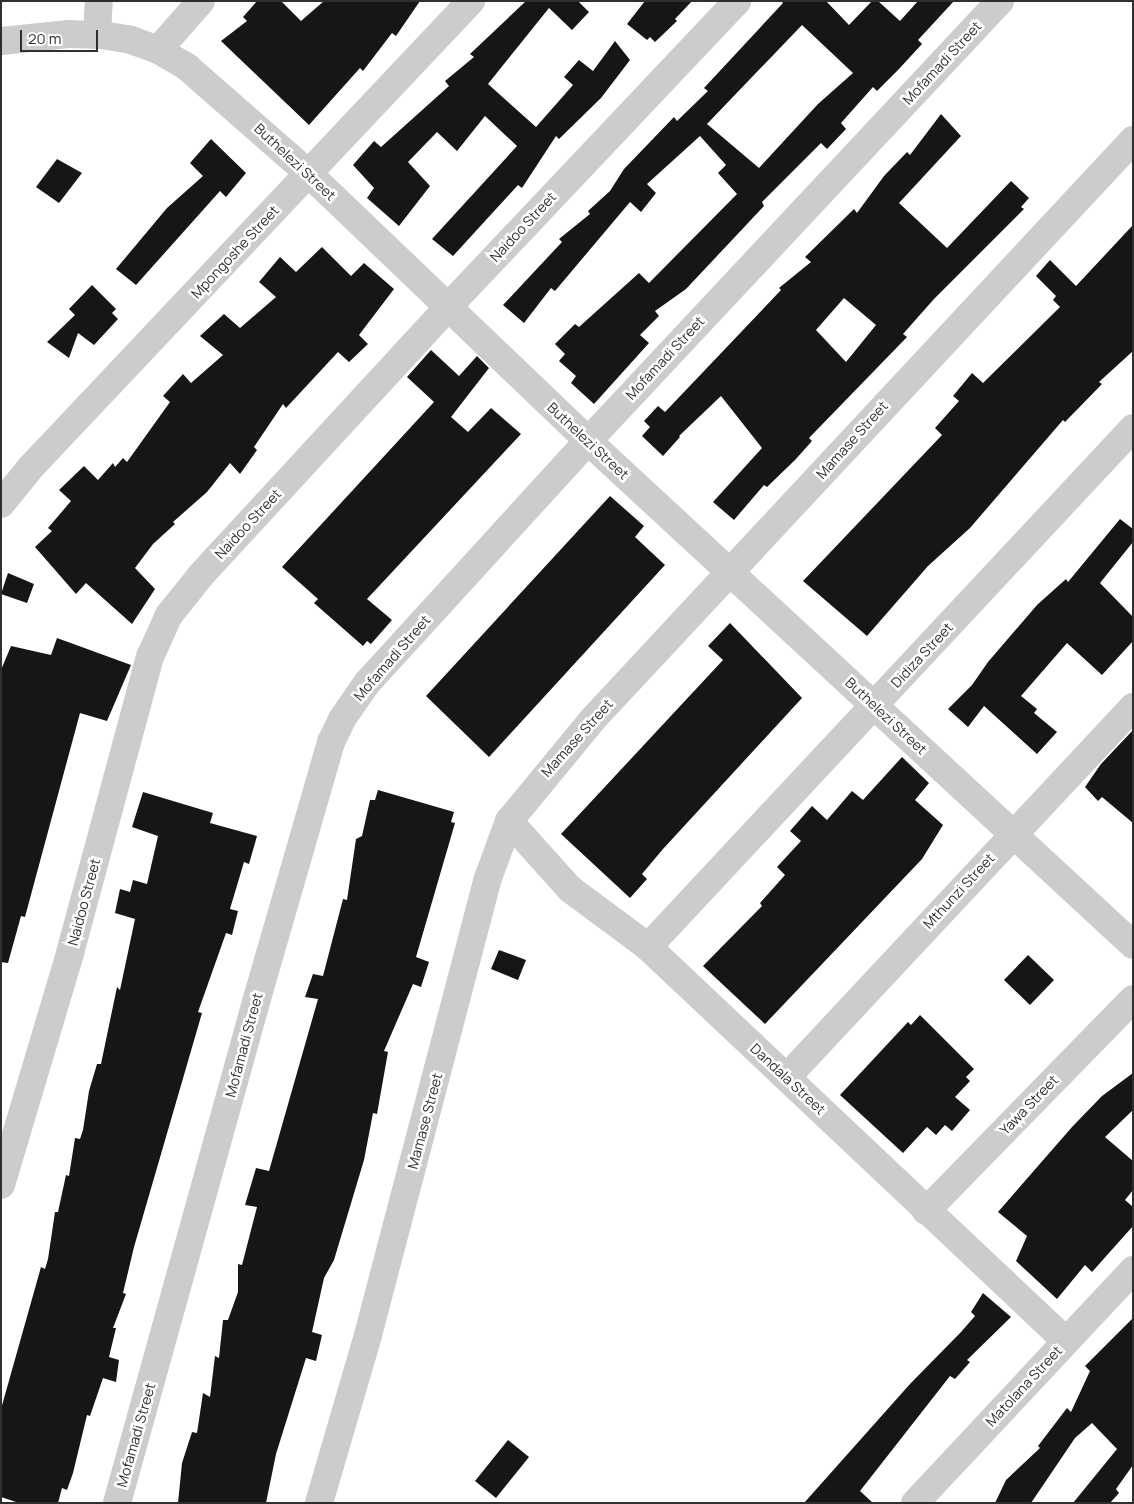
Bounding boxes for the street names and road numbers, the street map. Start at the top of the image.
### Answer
street label: Mofamadi Street [899,18,985,108]
street label: Buthelezi Street [251,120,339,204]
street label: Naidoo Street [486,189,560,265]
street label: Mpongoshe Street [188,202,282,302]
street label: Mofamadi Street [622,313,708,403]
street label: Mamase Street [813,398,891,482]
street label: Buthelezi Street [544,399,632,483]
street label: Naidoo Street [211,486,285,562]
street label: Mofamadi Street [350,612,434,704]
street label: Didiza Street [888,619,956,691]
street label: Buthelezi Street [842,674,930,758]
street label: Mamase Street [538,696,616,780]
street label: Mthunzi Street [920,850,998,932]
street label: Naidoo Street [64,857,104,947]
street label: Mofamadi Street [222,991,266,1099]
street label: Dandala Street [747,1040,829,1118]
street label: Mamase Street [404,1071,446,1171]
street label: Yawa Street [996,1072,1062,1138]
street label: Matolana Street [982,1342,1066,1430]
street label: Mofamadi Street [113,1381,159,1489]

